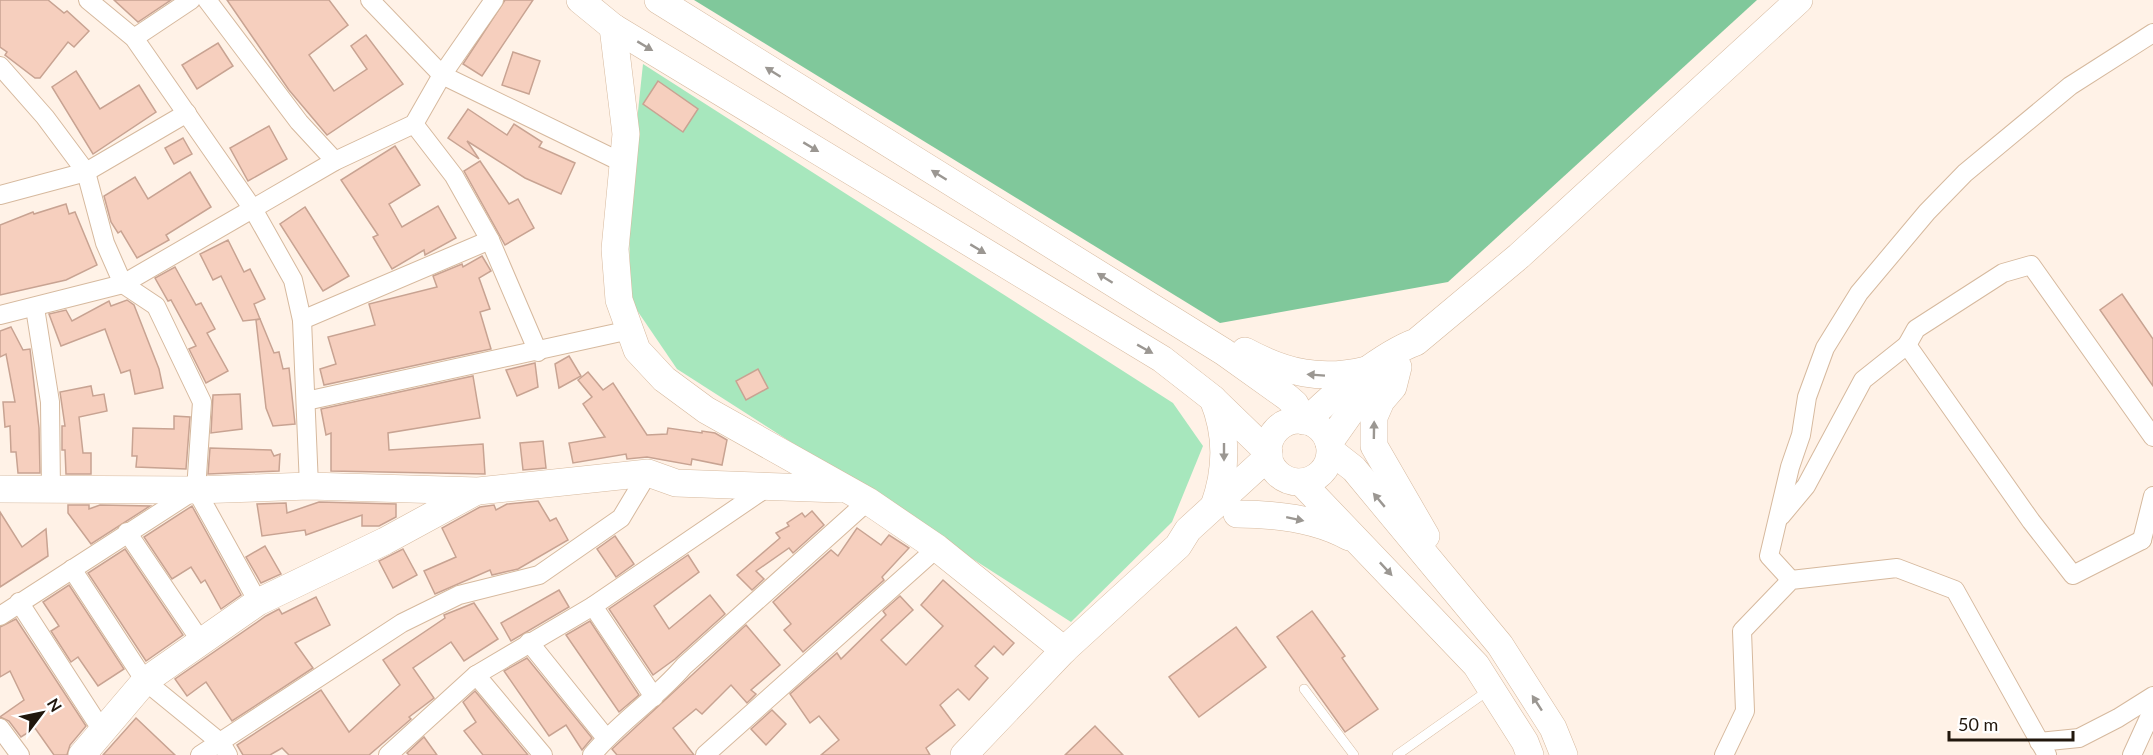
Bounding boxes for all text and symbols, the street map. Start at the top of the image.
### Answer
one-way arrow [637,41,653,52]
one-way arrow [765,67,781,78]
one-way arrow [803,142,819,153]
one-way arrow [931,170,947,181]
one-way arrow [970,243,986,254]
one-way arrow [1096,272,1113,283]
one-way arrow [1137,344,1153,355]
one-way arrow [1306,370,1325,380]
one-way arrow [1369,420,1379,439]
one-way arrow [1219,442,1229,461]
one-way arrow [1373,492,1386,508]
one-way arrow [1285,515,1304,524]
one-way arrow [1379,561,1393,576]
north arrow [12,683,72,743]
text: N [44,695,66,715]
one-way arrow [1532,695,1543,711]
scale bar [1949,704,2074,742]
text: 50 m [1958,713,1998,735]

